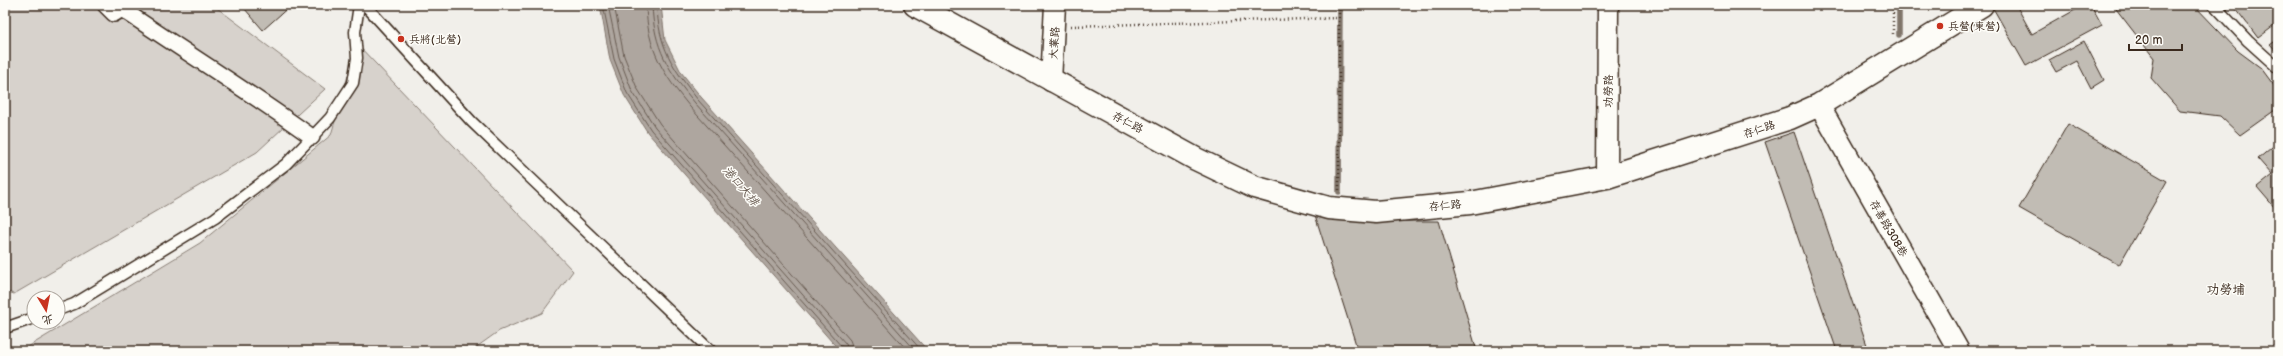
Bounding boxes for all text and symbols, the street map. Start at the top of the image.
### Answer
place label: 兵營(東營) [1948,20,2000,33]
marker: 兵營(東營) [1935,21,1945,31]
street label: 大業路 [1047,26,1062,60]
scale bar [2129,26,2182,52]
place label: 兵將(北營) [409,33,461,46]
text: 20 m [2135,33,2162,48]
marker: 兵將(北營) [396,34,406,44]
street label: 功勞路 [1602,75,1615,108]
street label: 存仁路 [1110,109,1145,136]
street label: 存仁路 [1741,118,1777,141]
water label: 港口大排 [719,163,763,210]
street label: 存善路308巷 [1867,197,1910,259]
street label: 存仁路 [1428,198,1462,213]
district label: 功勞埔 [2206,282,2246,298]
north arrow [26,290,66,330]
text: 北 [41,312,54,327]

